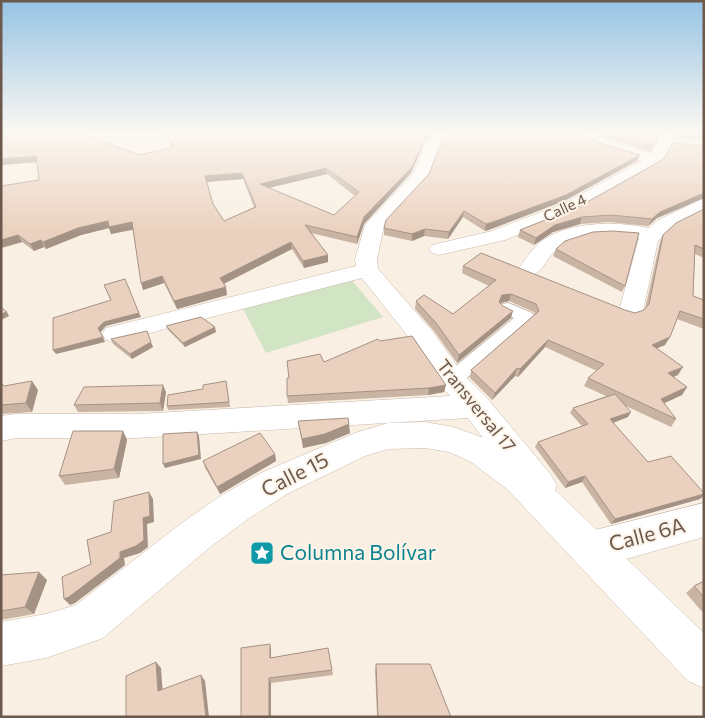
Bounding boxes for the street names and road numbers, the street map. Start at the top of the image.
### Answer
street label: Calle 4 [540,189,589,225]
street label: Transversal 17 [433,355,521,456]
street label: Calle 15 [256,446,332,501]
street label: Calle 6A [606,511,687,556]

